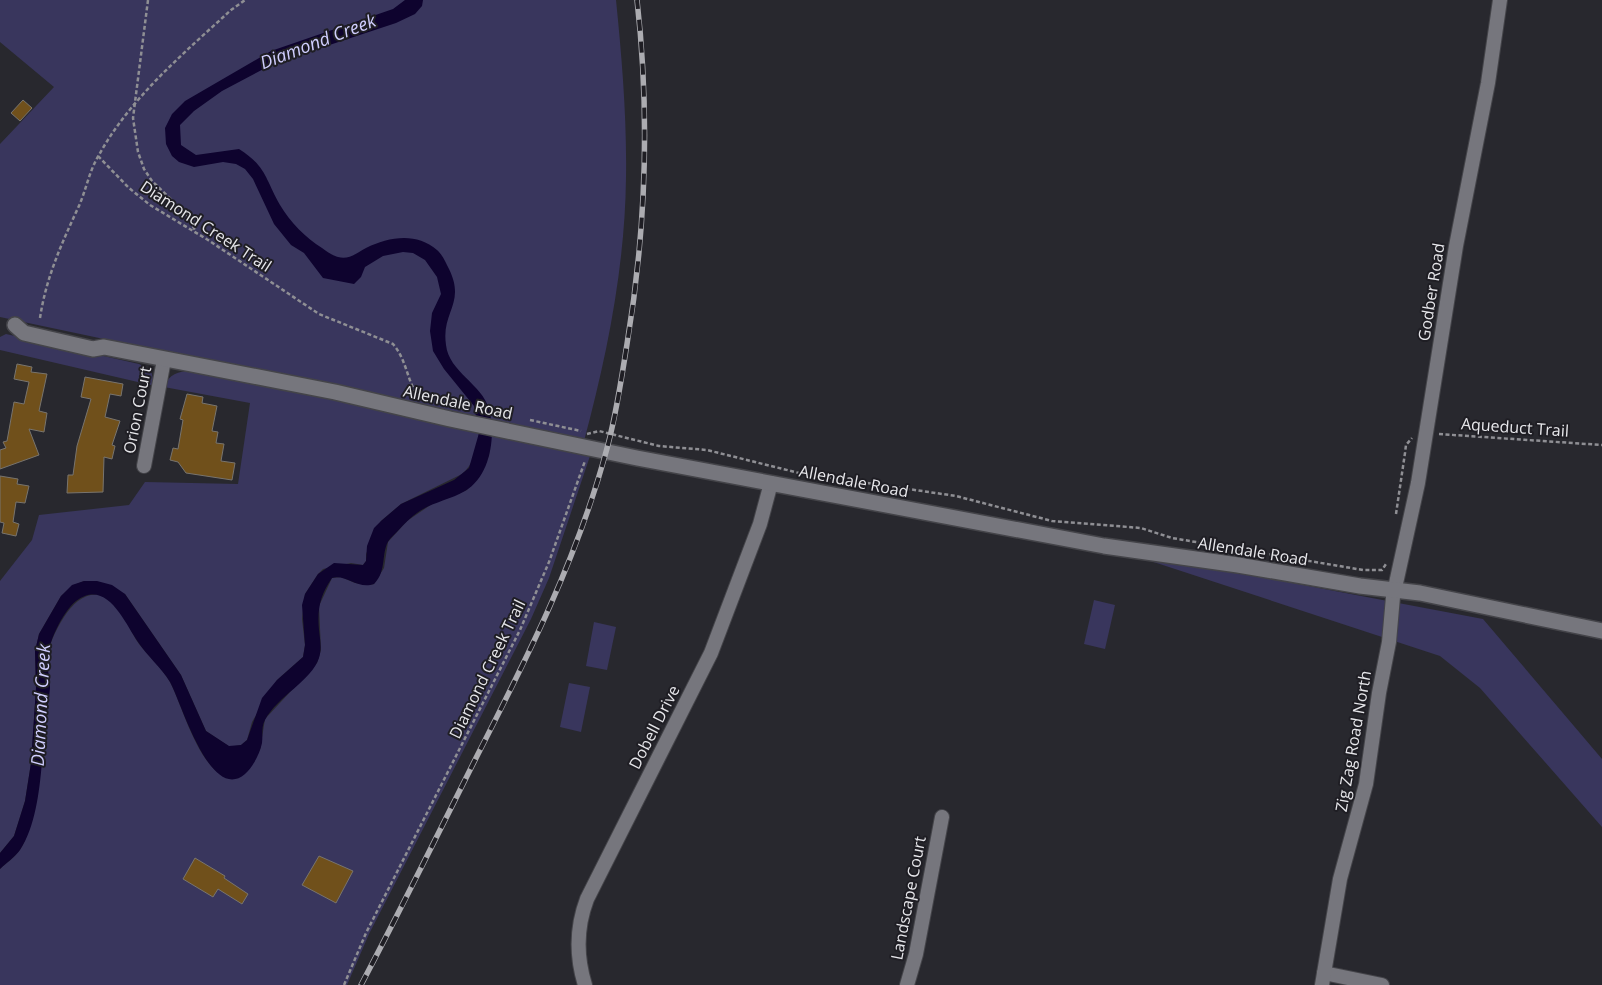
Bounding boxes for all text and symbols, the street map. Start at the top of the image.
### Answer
water label: Diamond Creek [256,7,380,74]
street label: Diamond Creek Trail [136,175,276,277]
street label: Godber Road [1412,242,1450,342]
street label: Orion Court [118,364,156,455]
street label: Allendale Road [401,380,515,424]
street label: Aqueduct Trail [1460,412,1570,442]
street label: Allendale Road [797,460,911,502]
street label: Allendale Road [1196,531,1310,571]
street label: Diamond Creek Trail [444,596,530,742]
water label: Diamond Creek [25,642,55,767]
street label: Zig Zag Road North [1330,669,1376,813]
street label: Dobell Drive [623,681,685,773]
street label: Landscape Court [885,834,931,962]

